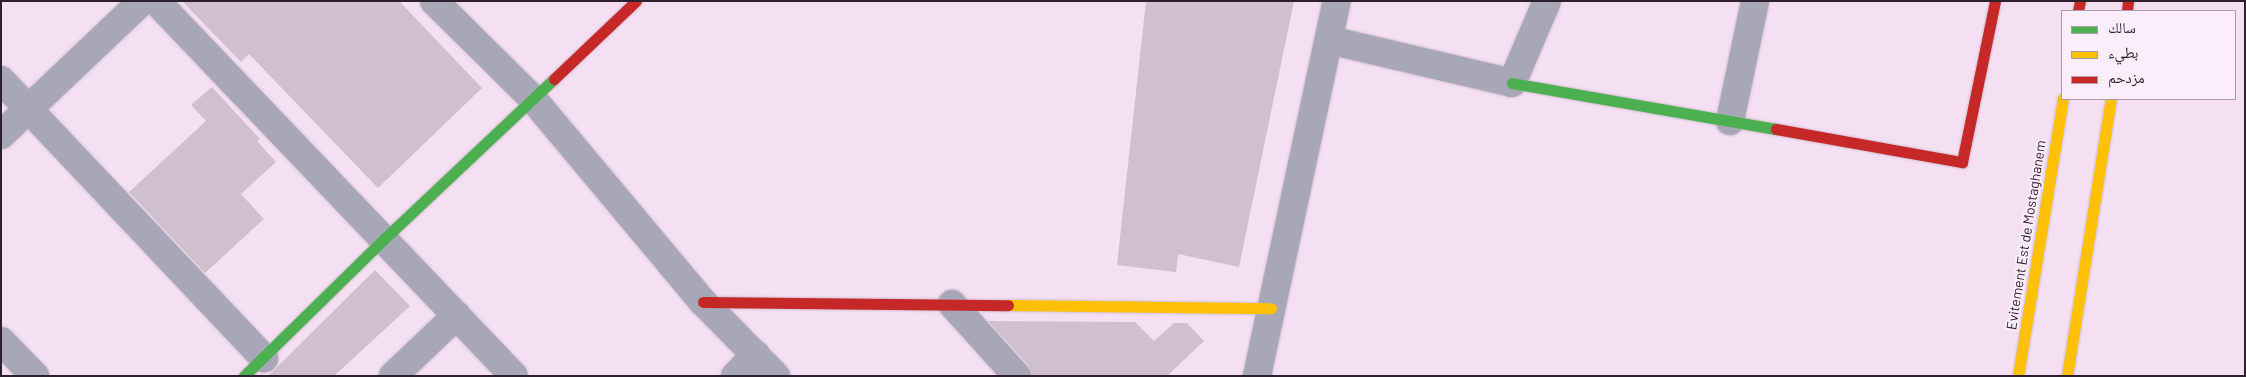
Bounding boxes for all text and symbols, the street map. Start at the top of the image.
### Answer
legend [2061,10,2236,100]
text: سالك [2108,18,2136,36]
text: بطيء [2108,43,2138,61]
text: مزدحم [2108,68,2145,86]
street label: Evitement Est de Mostaghanem [2003,139,2049,331]

